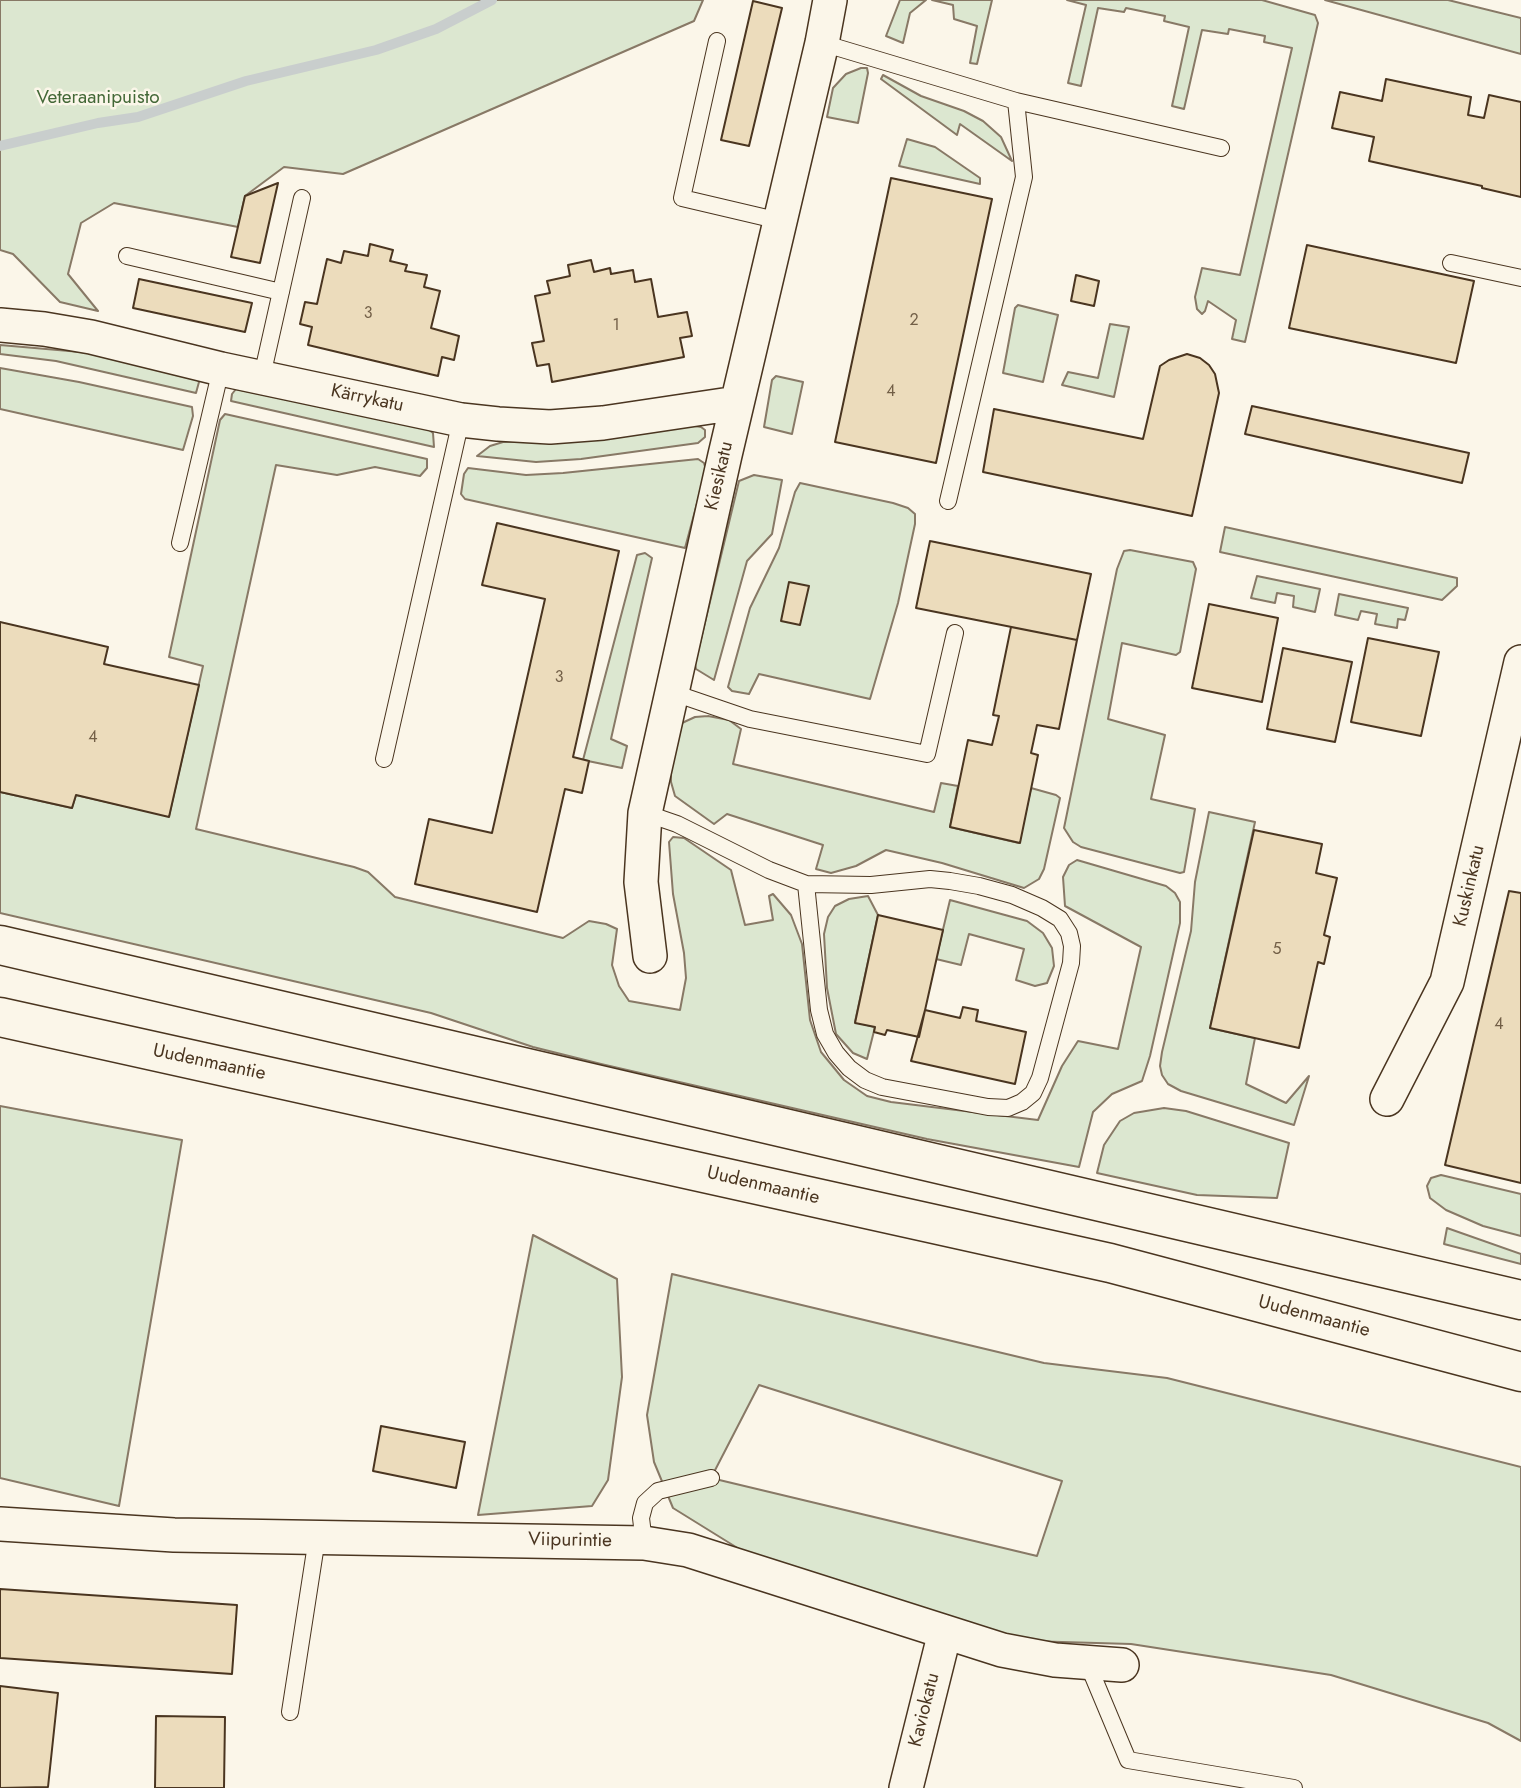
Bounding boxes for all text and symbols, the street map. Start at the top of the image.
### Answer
park label: Veteraanipuisto [36,87,160,109]
house number: 3 [364,304,372,324]
house number: 2 [909,311,919,331]
house number: 1 [612,316,620,336]
street label: Kärrykatu [328,380,406,418]
house number: 4 [886,382,896,402]
street label: Kiesikatu [701,439,739,513]
house number: 3 [555,668,563,688]
house number: 4 [88,728,98,748]
street label: Kuskinkatu [1450,843,1490,929]
house number: 5 [1272,940,1282,960]
house number: 4 [1494,1015,1504,1035]
street label: Uudenmaantie [150,1040,268,1086]
street label: Uudenmaantie [704,1162,822,1210]
street label: Uudenmaantie [1256,1291,1372,1343]
street label: Viipurintie [528,1529,612,1553]
street label: Kaviokatu [905,1671,945,1749]

